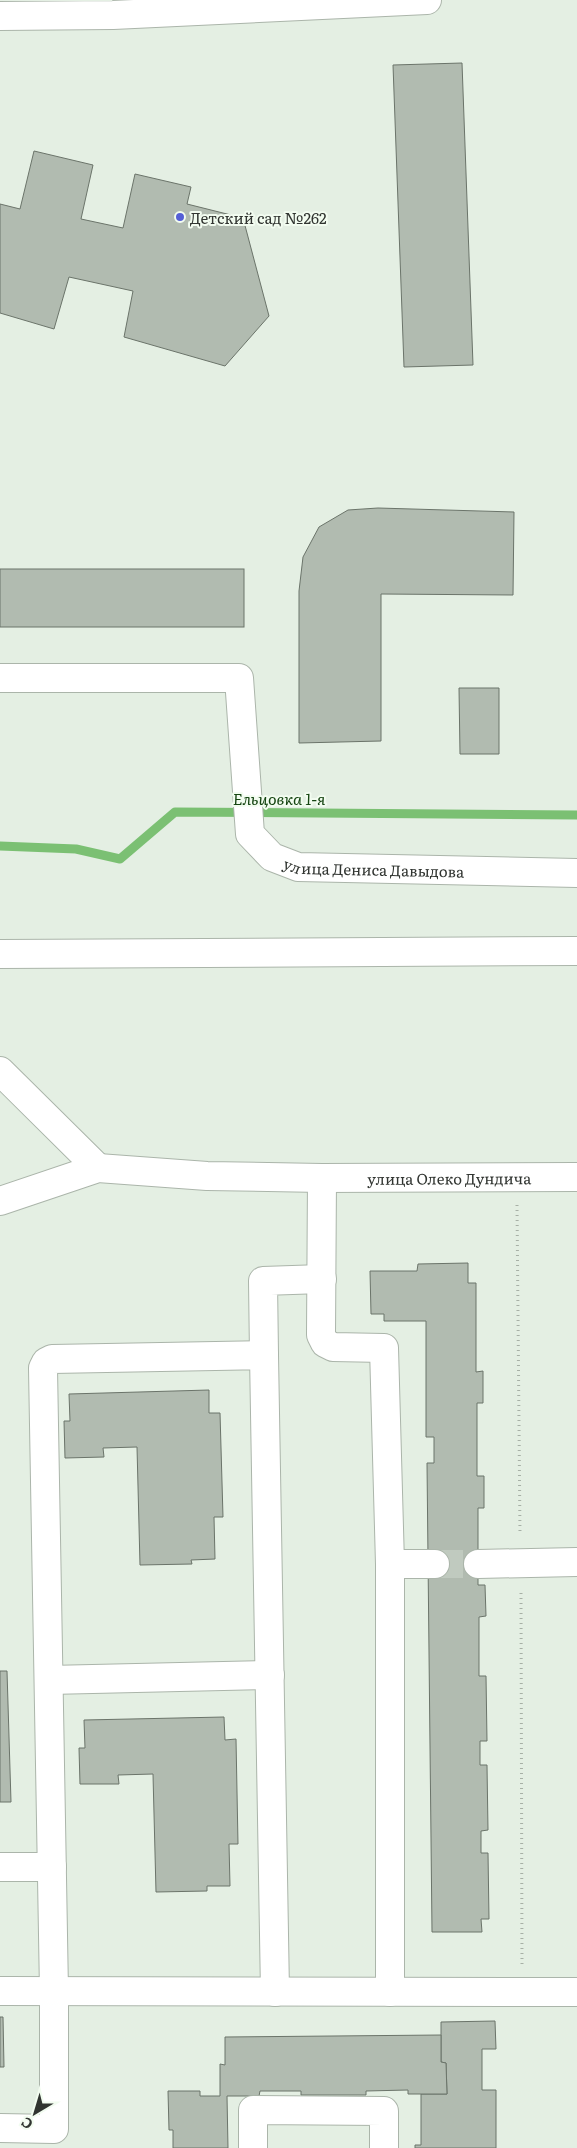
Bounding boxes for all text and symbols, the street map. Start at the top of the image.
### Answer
place label: Детский сад №262 [190,206,327,229]
marker: Детский сад №262 [174,211,186,223]
water label: Ельцовка 1-я [233,786,326,810]
street label: улица Дениса Давыдова [280,851,465,882]
street label: улица Олеко Дундича [367,1166,532,1189]
north arrow [10,2088,60,2138]
text: С [16,2113,36,2135]

